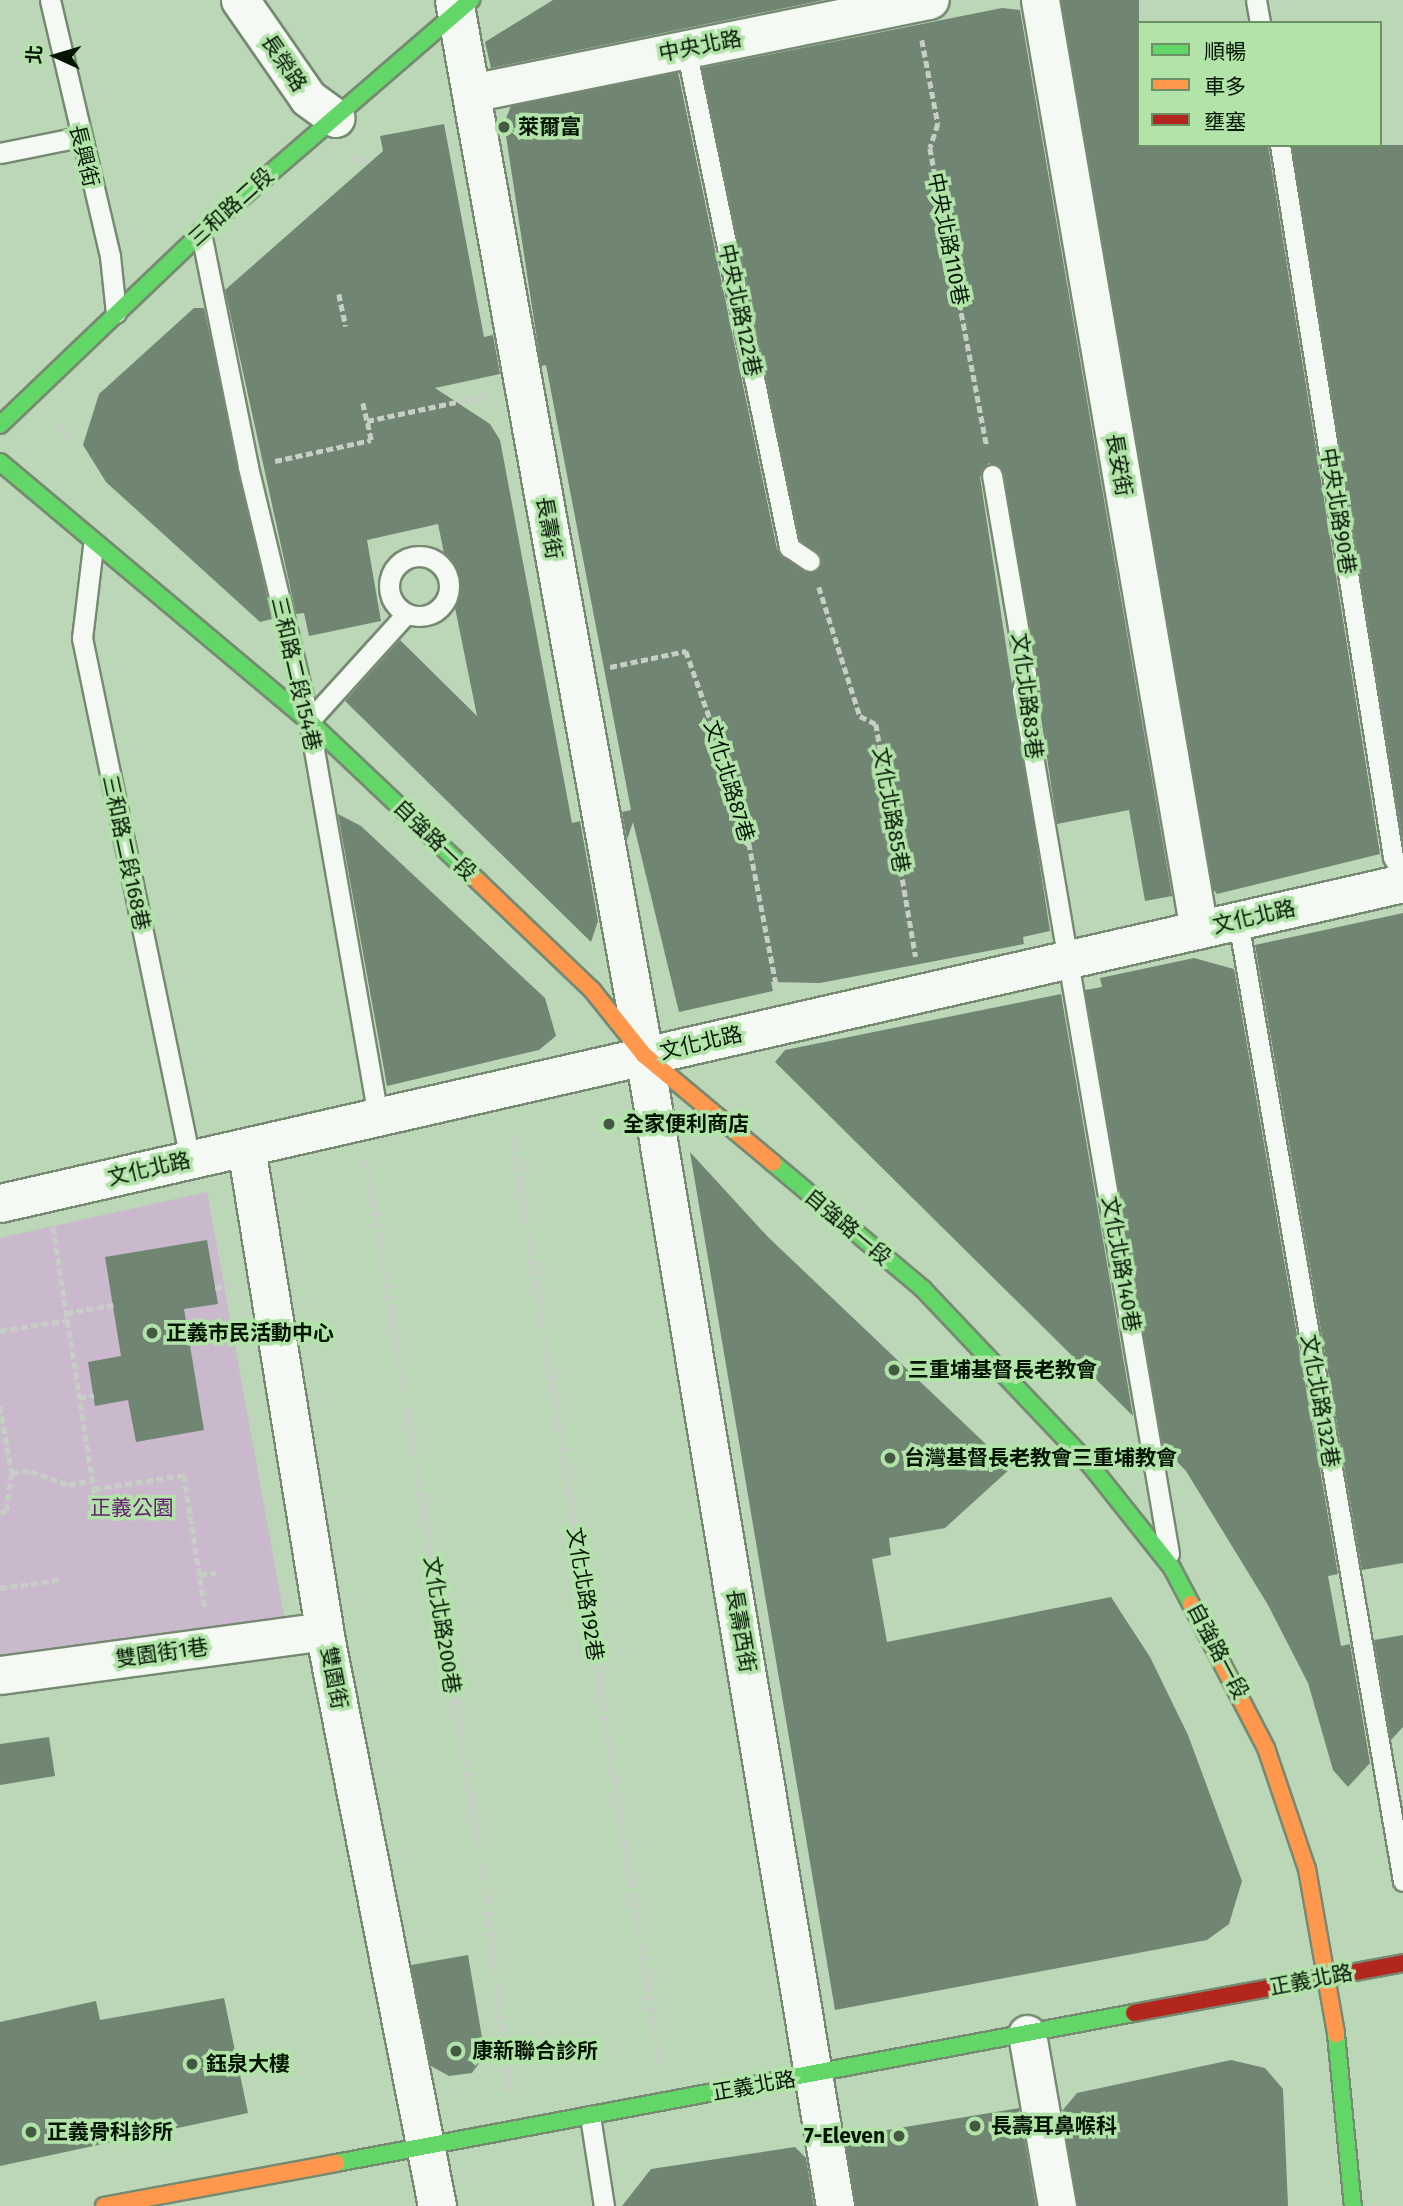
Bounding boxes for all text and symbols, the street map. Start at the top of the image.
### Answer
north arrow [21,21,91,91]
legend [1137,21,1382,147]
street label: 中央北路 [656,26,744,66]
street label: 長榮路 [256,30,312,96]
text: 順暢 [1204,39,1246,65]
text: 北 [22,44,47,65]
text: 車多 [1204,74,1246,100]
text: 壅塞 [1204,109,1246,135]
place label: 萊爾富 [518,114,581,140]
marker: 萊爾富 [496,119,512,135]
street label: 長興街 [64,122,104,190]
street label: 三和路二段 [184,163,278,251]
street label: 中央北路110巷 [923,171,973,307]
street label: 中央北路122巷 [714,241,766,379]
street label: 長安街 [1101,432,1137,498]
street label: 中央北路90巷 [1316,446,1360,576]
street label: 長壽街 [531,495,567,561]
street label: 三和路二段154巷 [266,595,326,753]
street label: 文化北路83巷 [1007,631,1047,761]
street label: 文化北路87巷 [699,717,759,845]
street label: 文化北路85巷 [868,745,914,875]
street label: 三和路二段168巷 [97,773,155,933]
street label: 自強路一段 [388,794,482,886]
street label: 文化北路 [1210,895,1298,939]
street label: 文化北路 [657,1021,745,1065]
place label: 全家便利商店 [623,1111,749,1137]
marker: 全家便利商店 [601,1116,617,1132]
street label: 文化北路 [105,1147,193,1191]
street label: 自強路一段 [800,1184,896,1270]
street label: 文化北路140巷 [1097,1194,1145,1334]
place label: 正義市民活動中心 [166,1320,334,1346]
marker: 正義市民活動中心 [144,1325,160,1341]
street label: 文化北路132巷 [1296,1332,1344,1470]
place label: 三重埔基督長老教會 [908,1357,1097,1383]
marker: 三重埔基督長老教會 [886,1362,902,1378]
place label: 台灣基督長老教會三重埔教會 [904,1445,1177,1471]
marker: 台灣基督長老教會三重埔教會 [882,1450,898,1466]
park label: 正義公園 [90,1495,174,1521]
street label: 文化北路192巷 [562,1525,608,1663]
street label: 文化北路200巷 [419,1554,465,1696]
street label: 長壽西街 [721,1587,761,1675]
street label: 自強路一段 [1182,1599,1254,1703]
street label: 雙園街1巷 [114,1634,210,1672]
street label: 雙園街 [316,1645,352,1711]
street label: 正義北路 [1267,1960,1355,2000]
place label: 康新聯合診所 [472,2038,598,2064]
marker: 康新聯合診所 [446,2041,466,2061]
place label: 鈺泉大樓 [206,2051,290,2077]
marker: 鈺泉大樓 [184,2056,200,2072]
street label: 正義北路 [710,2066,798,2106]
place label: 長壽耳鼻喉科 [991,2113,1117,2139]
marker: 長壽耳鼻喉科 [965,2116,985,2136]
place label: 正義骨科診所 [47,2119,173,2145]
marker: 正義骨科診所 [21,2122,41,2142]
place label: 7-Eleven [804,2123,885,2149]
marker: 7-Eleven [891,2128,907,2144]

